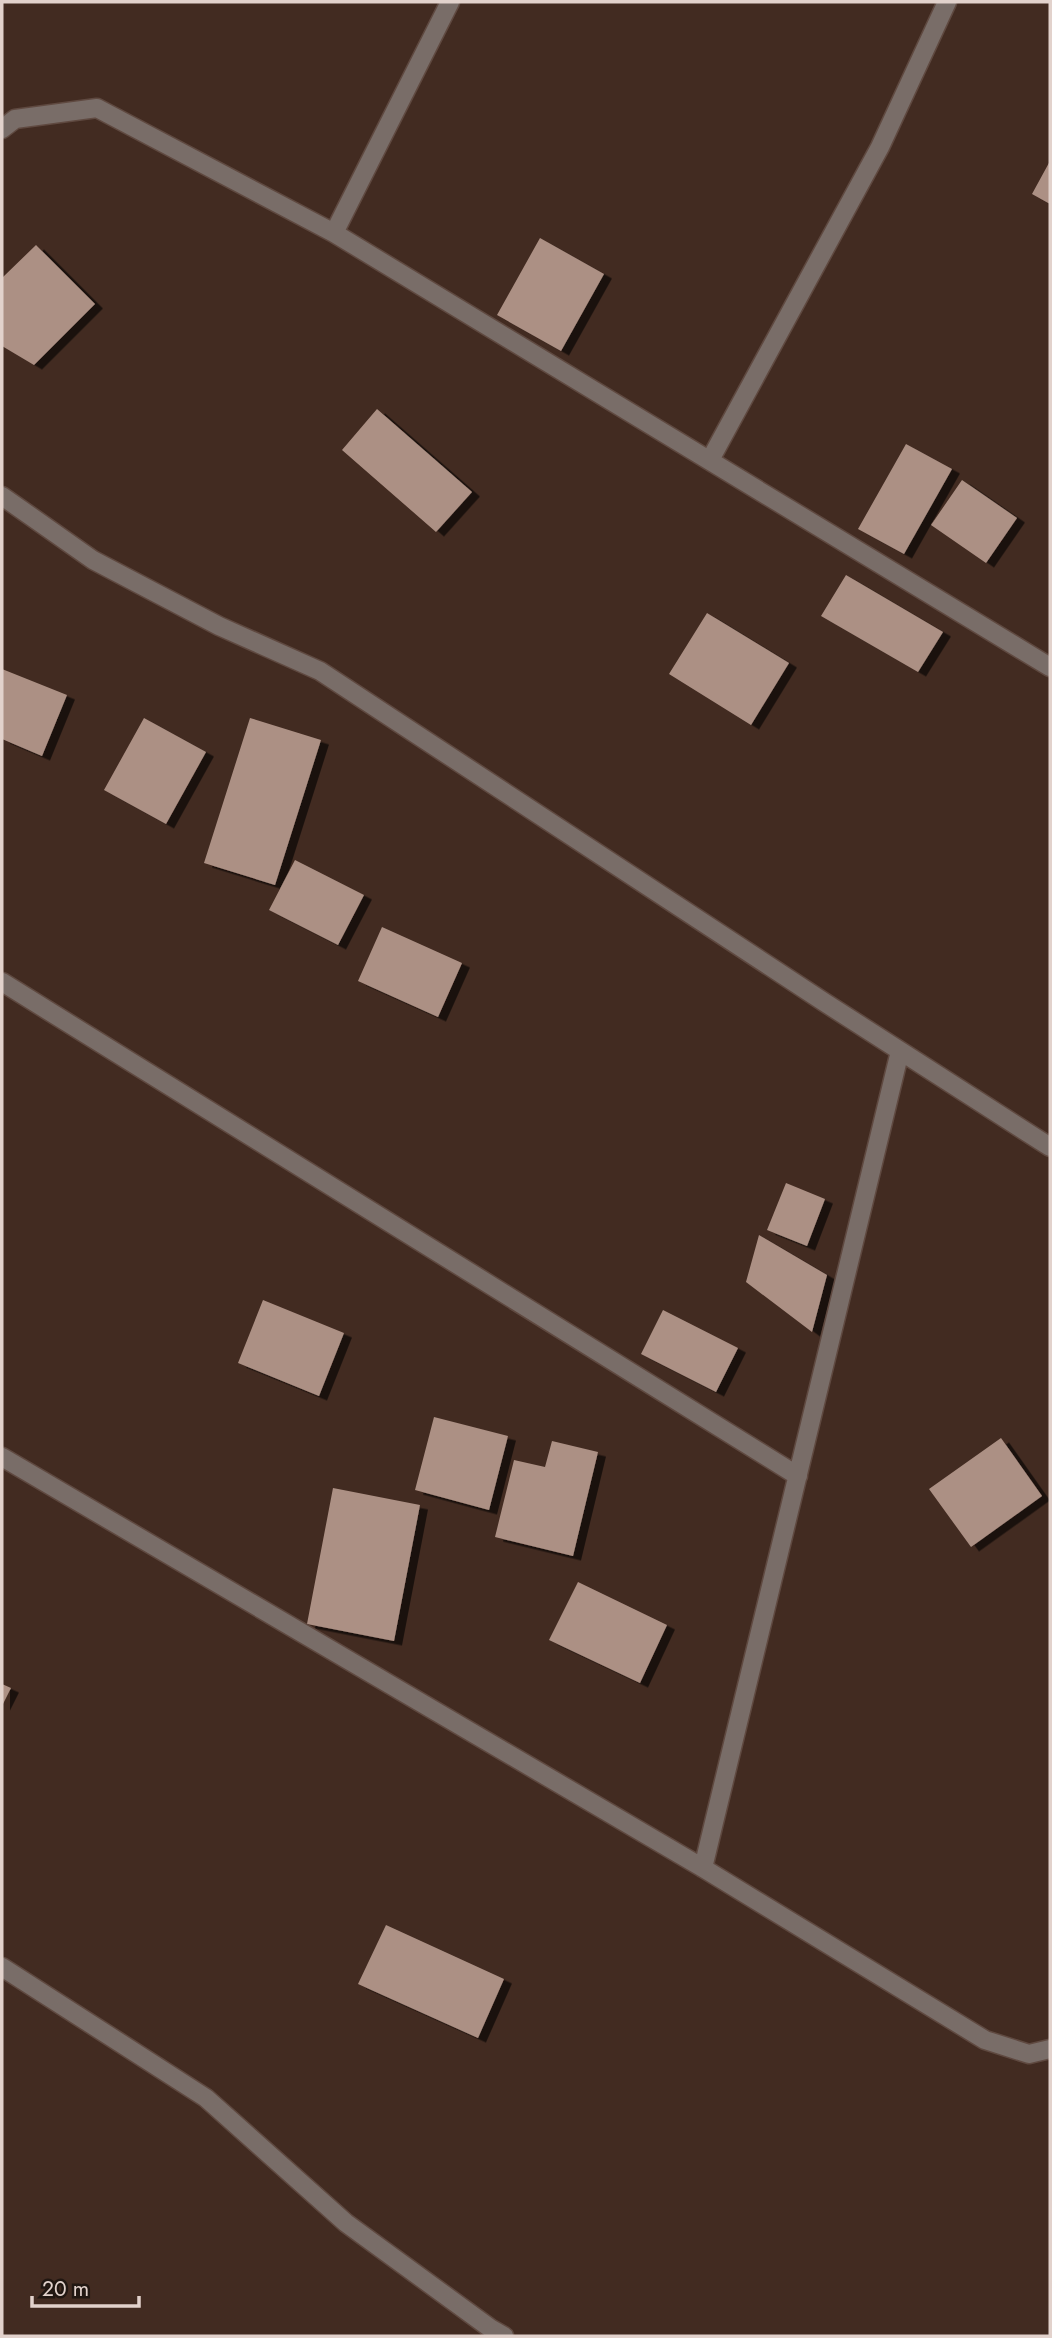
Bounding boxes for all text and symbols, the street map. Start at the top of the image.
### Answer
scale bar [32,2264,138,2308]
text: 20 m [42,2274,89,2304]

